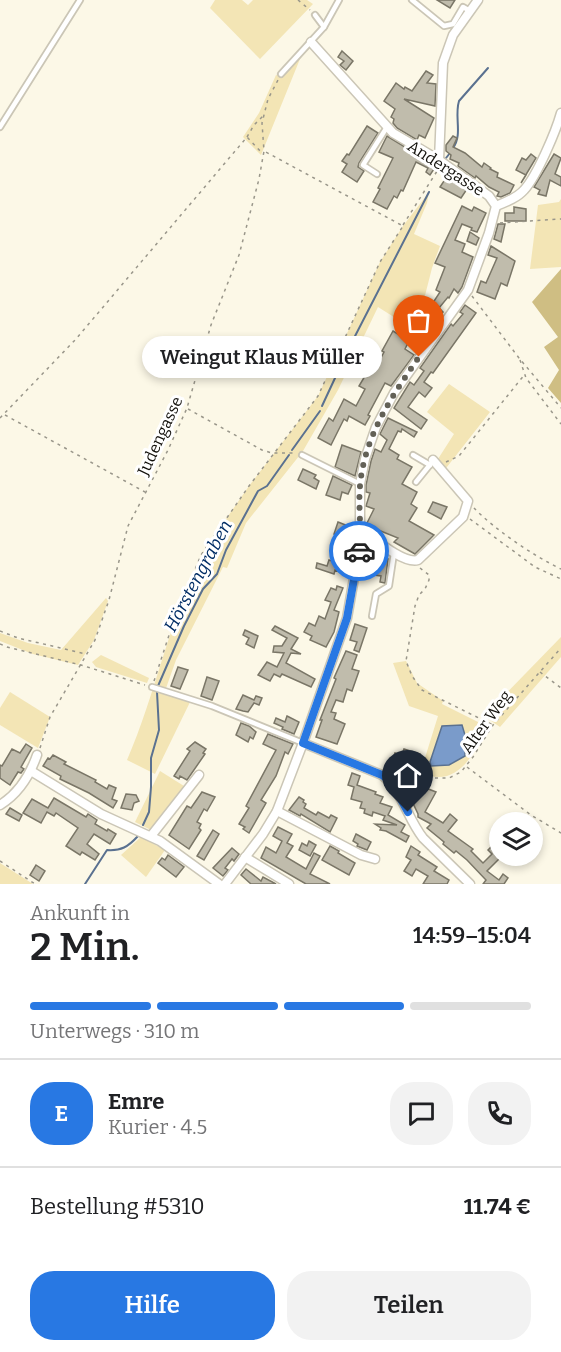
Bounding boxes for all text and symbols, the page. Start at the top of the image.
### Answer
street label: Andergasse [404,136,488,200]
pin [393,295,444,357]
icon: bag [402,304,435,337]
callout: Weingut Klaus Müller [143,336,383,378]
text: Weingut Klaus Müller [160,345,364,369]
street label: Judengasse [133,393,187,479]
water label: Hörstengraben [159,516,237,636]
courier [329,521,389,581]
icon: car [343,535,376,568]
street label: Alter Weg [457,687,515,757]
pin [382,750,433,812]
icon: home [391,759,424,792]
map controls [489,812,543,866]
button: layers [489,812,543,866]
text: Ankunft in [30,901,130,925]
text: 14:59–15:04 [413,922,531,949]
text: 2 Min. [30,924,140,970]
text: Unterwegs · 310 m [30,1019,199,1043]
button: chat [390,1082,453,1145]
button: phone [468,1082,531,1145]
text: Emre [108,1088,164,1115]
text: E [55,1100,68,1127]
text: Kurier · 4.5 [108,1115,207,1139]
text: Bestellung #5310 [30,1193,205,1220]
text: 11.74 € [464,1193,531,1220]
button: Hilfe [30,1271,275,1340]
button: Teilen [287,1271,531,1340]

